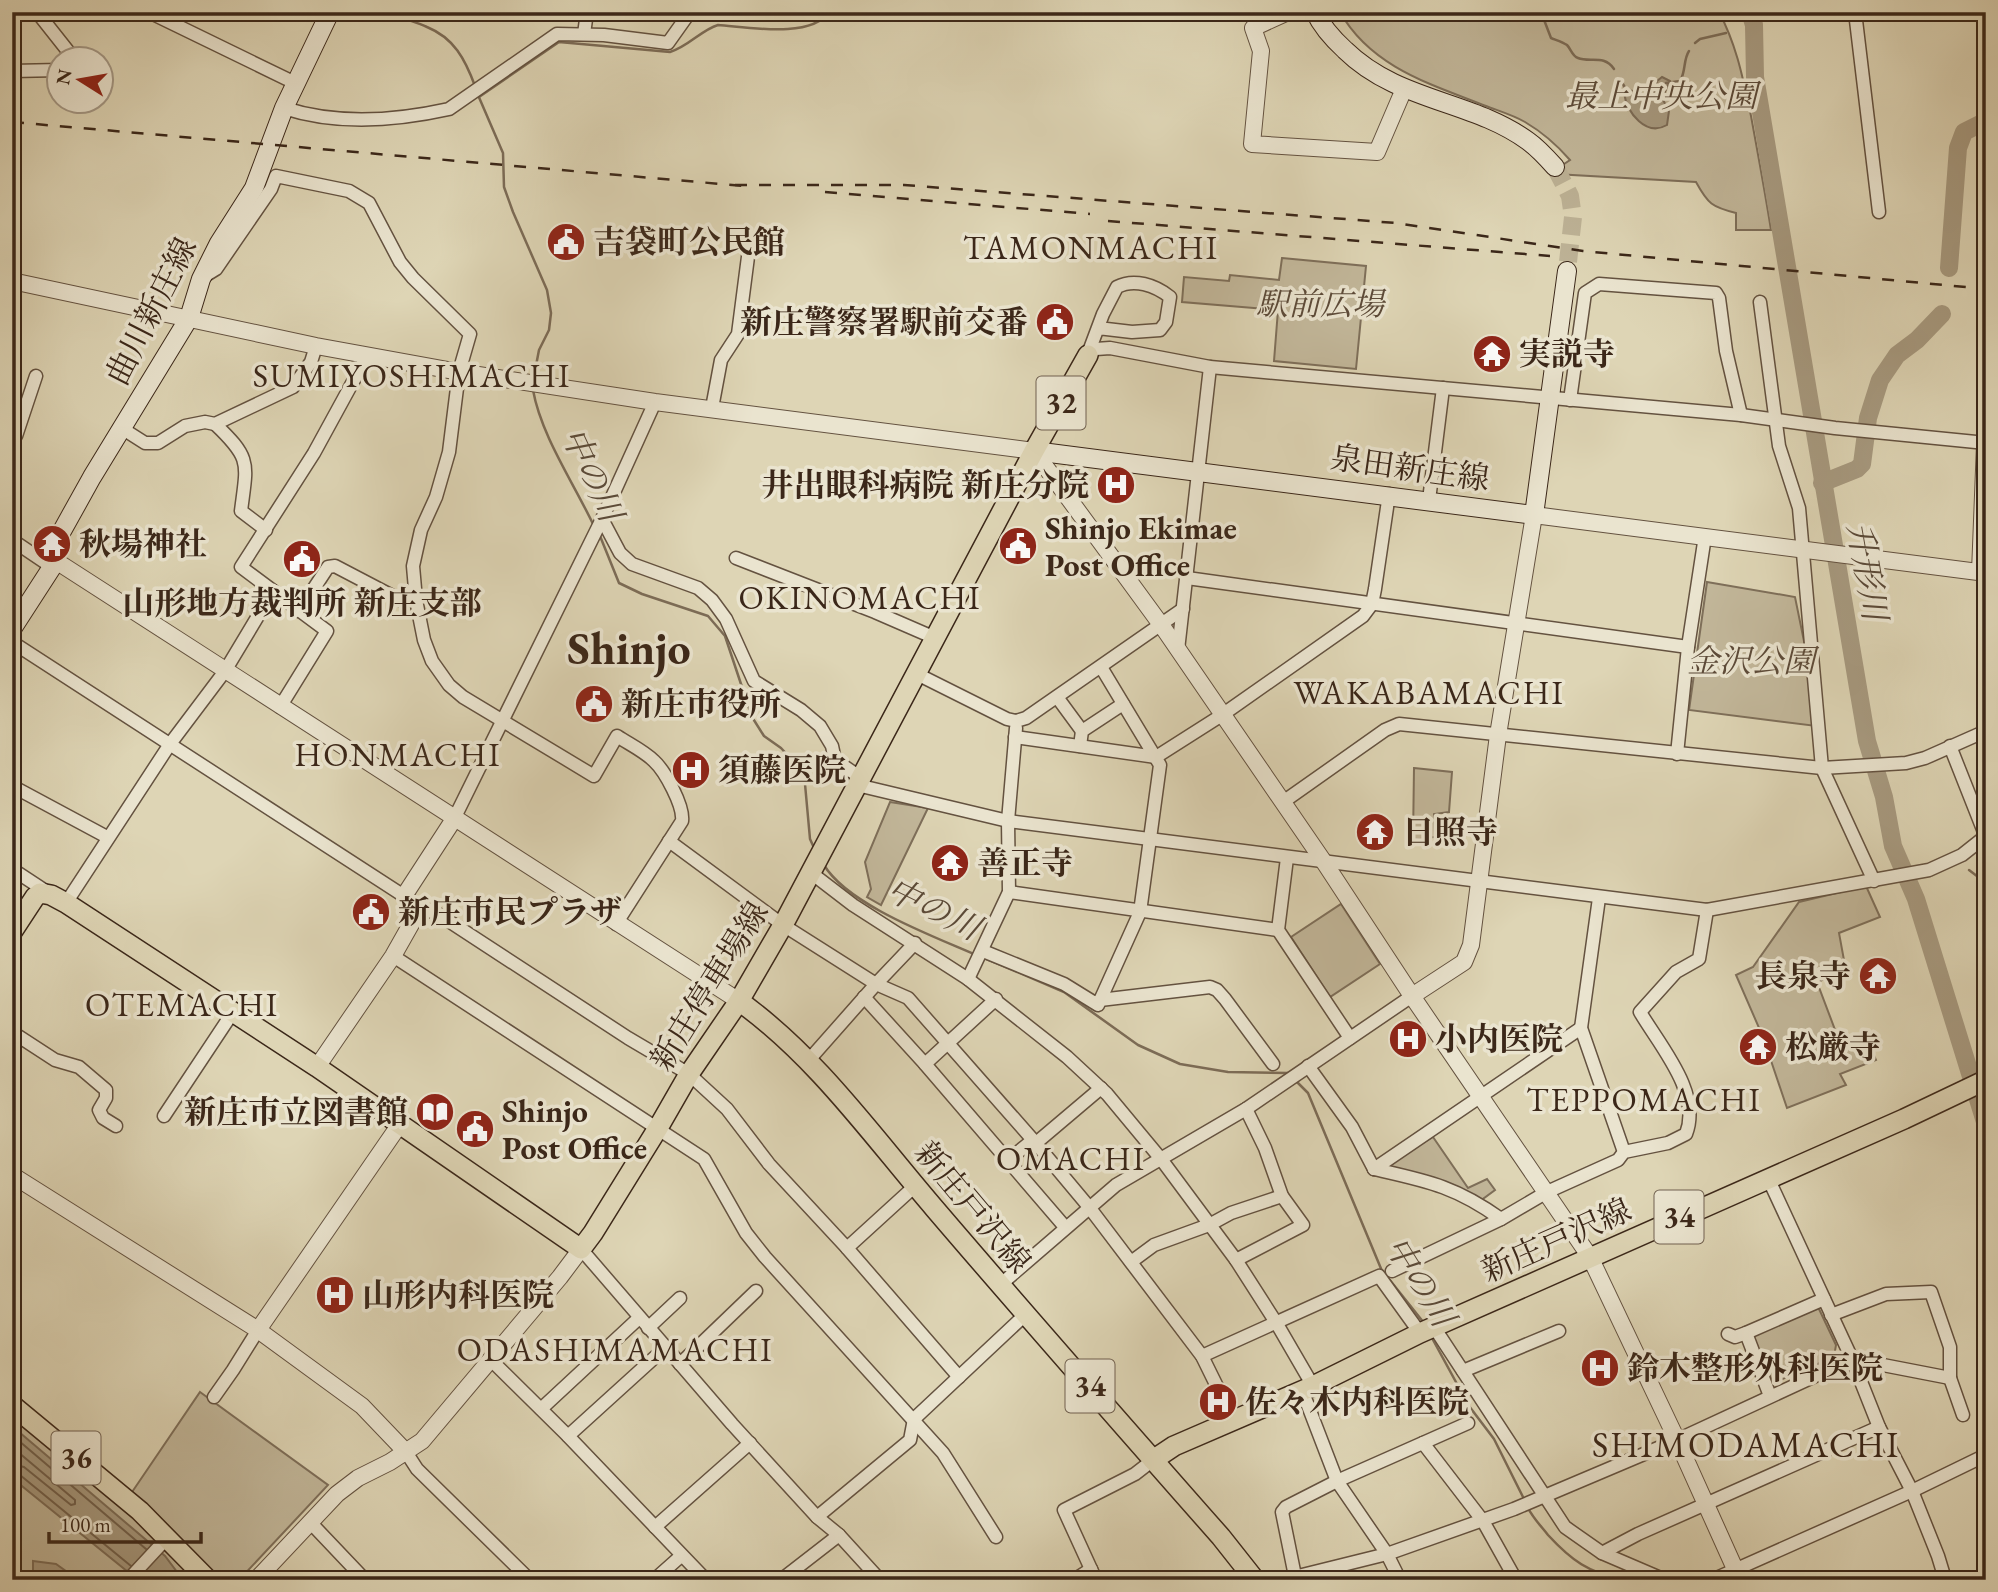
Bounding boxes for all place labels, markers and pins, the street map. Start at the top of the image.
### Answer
public building icon: 吉袋町公民館 [545,221,587,263]
place label: 吉袋町公民館 [593,221,785,263]
place label: 新庄警察署駅前交番 [740,301,1028,343]
public building icon: 新庄警察署駅前交番 [1034,301,1076,343]
temple icon: 実説寺 [1471,333,1513,375]
place label: 実説寺 [1519,333,1615,375]
place label: 井出眼科病院 新庄分院 [761,464,1089,506]
hospital icon: 井出眼科病院 新庄分院 [1095,464,1137,506]
place label: Shinjo Ekimae Post Office [1045,507,1237,586]
temple icon: 秋場神社 [31,523,73,565]
place label: 秋場神社 [79,523,207,565]
public building icon: Shinjo Ekimae Post Office [997,525,1039,567]
public building icon: 山形地方裁判所 新庄支部 [281,538,323,580]
place label: 山形地方裁判所 新庄支部 [122,582,482,624]
public building icon: 新庄市役所 [573,683,615,725]
place label: 新庄市役所 [621,683,781,725]
hospital icon: 須藤医院 [670,749,712,791]
place label: 須藤医院 [718,749,846,791]
temple icon: 日照寺 [1354,811,1396,853]
place label: 日照寺 [1402,811,1498,853]
temple icon: 善正寺 [929,842,971,884]
place label: 善正寺 [977,842,1073,884]
public building icon: 新庄市民プラザ [350,891,392,933]
place label: 新庄市民プラザ [398,891,622,933]
place label: 長泉寺 [1755,955,1851,997]
temple icon: 長泉寺 [1857,955,1899,997]
hospital icon: 小内医院 [1387,1018,1429,1060]
place label: 小内医院 [1435,1018,1563,1060]
temple icon: 松厳寺 [1737,1026,1779,1068]
place label: 松厳寺 [1785,1026,1881,1068]
place label: Shinjo Post Office [502,1090,647,1169]
place label: 新庄市立図書館 [184,1091,408,1133]
library icon: 新庄市立図書館 [414,1091,456,1133]
public building icon: Shinjo Post Office [454,1108,496,1150]
hospital icon: 山形内科医院 [314,1274,356,1316]
place label: 山形内科医院 [362,1274,554,1316]
hospital icon: 鈴木整形外科医院 [1579,1347,1621,1389]
place label: 鈴木整形外科医院 [1627,1347,1883,1389]
hospital icon: 佐々木内科医院 [1197,1381,1239,1423]
place label: 佐々木内科医院 [1245,1381,1469,1423]

